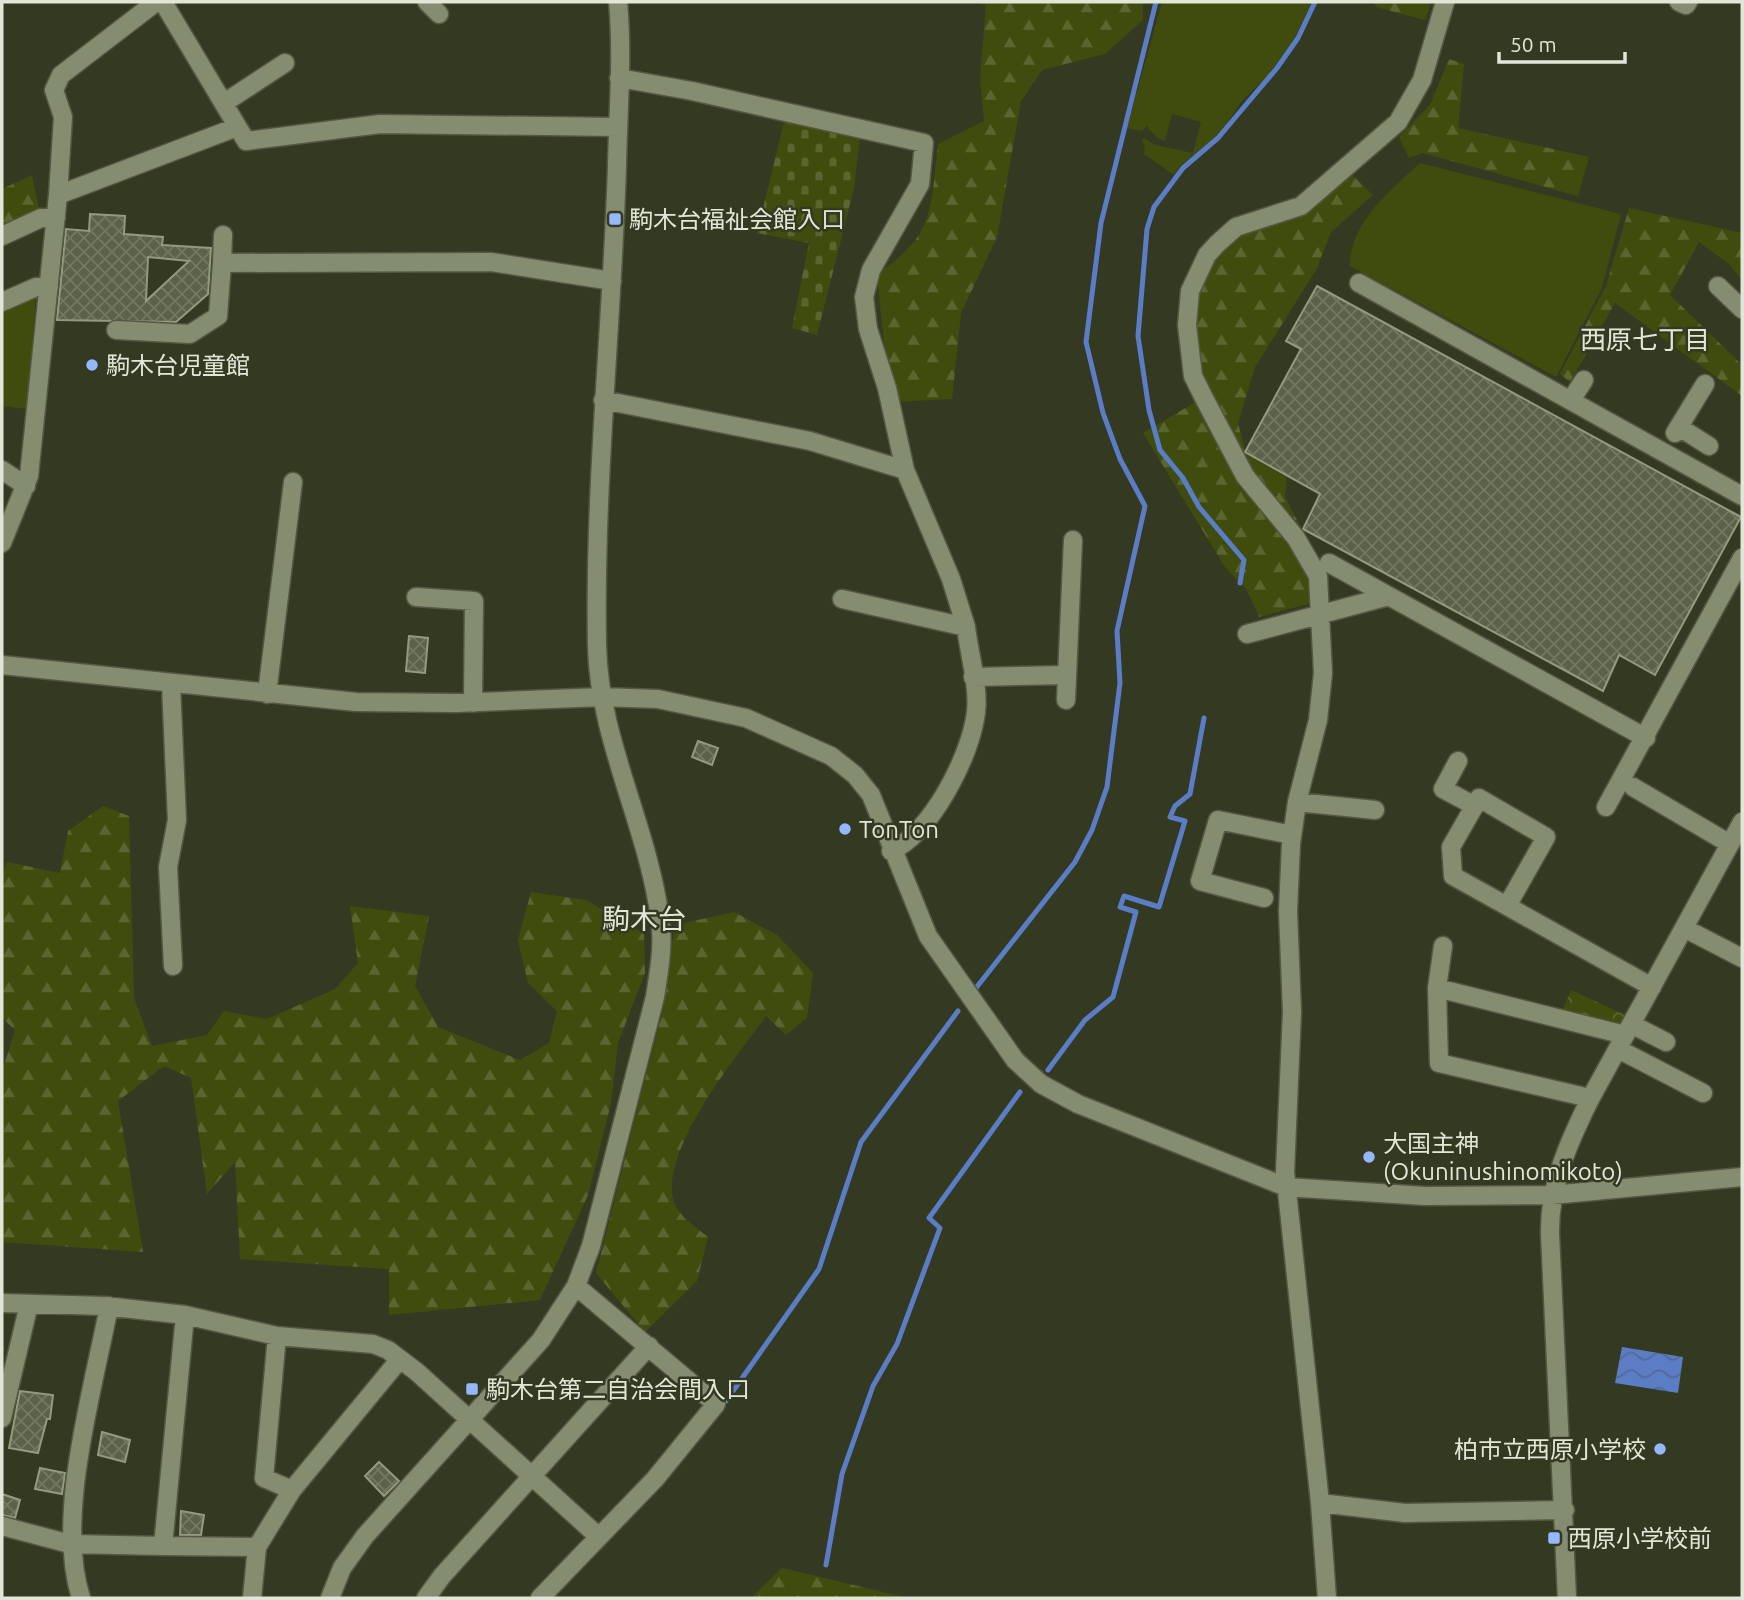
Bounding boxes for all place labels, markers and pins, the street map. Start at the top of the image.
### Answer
place label: 駒木台福祉会館入口 [629,206,845,233]
marker: 駒木台福祉会館入口 [607,211,623,227]
place label: 駒木台児童館 [106,352,250,379]
marker: 駒木台児童館 [84,357,100,373]
place label: TonTon [859,816,939,843]
marker: TonTon [837,821,853,837]
place label: 大国主神 (Okuninushinomikoto) [1383,1130,1623,1185]
marker: 大国主神 (Okuninushinomikoto) [1361,1149,1377,1165]
place label: 駒木台第二自治会間入口 [486,1376,750,1403]
marker: 駒木台第二自治会間入口 [464,1381,480,1397]
place label: 柏市立西原小学校 [1454,1436,1646,1463]
marker: 柏市立西原小学校 [1652,1441,1668,1457]
place label: 西原小学校前 [1568,1525,1712,1552]
marker: 西原小学校前 [1546,1530,1562,1546]

